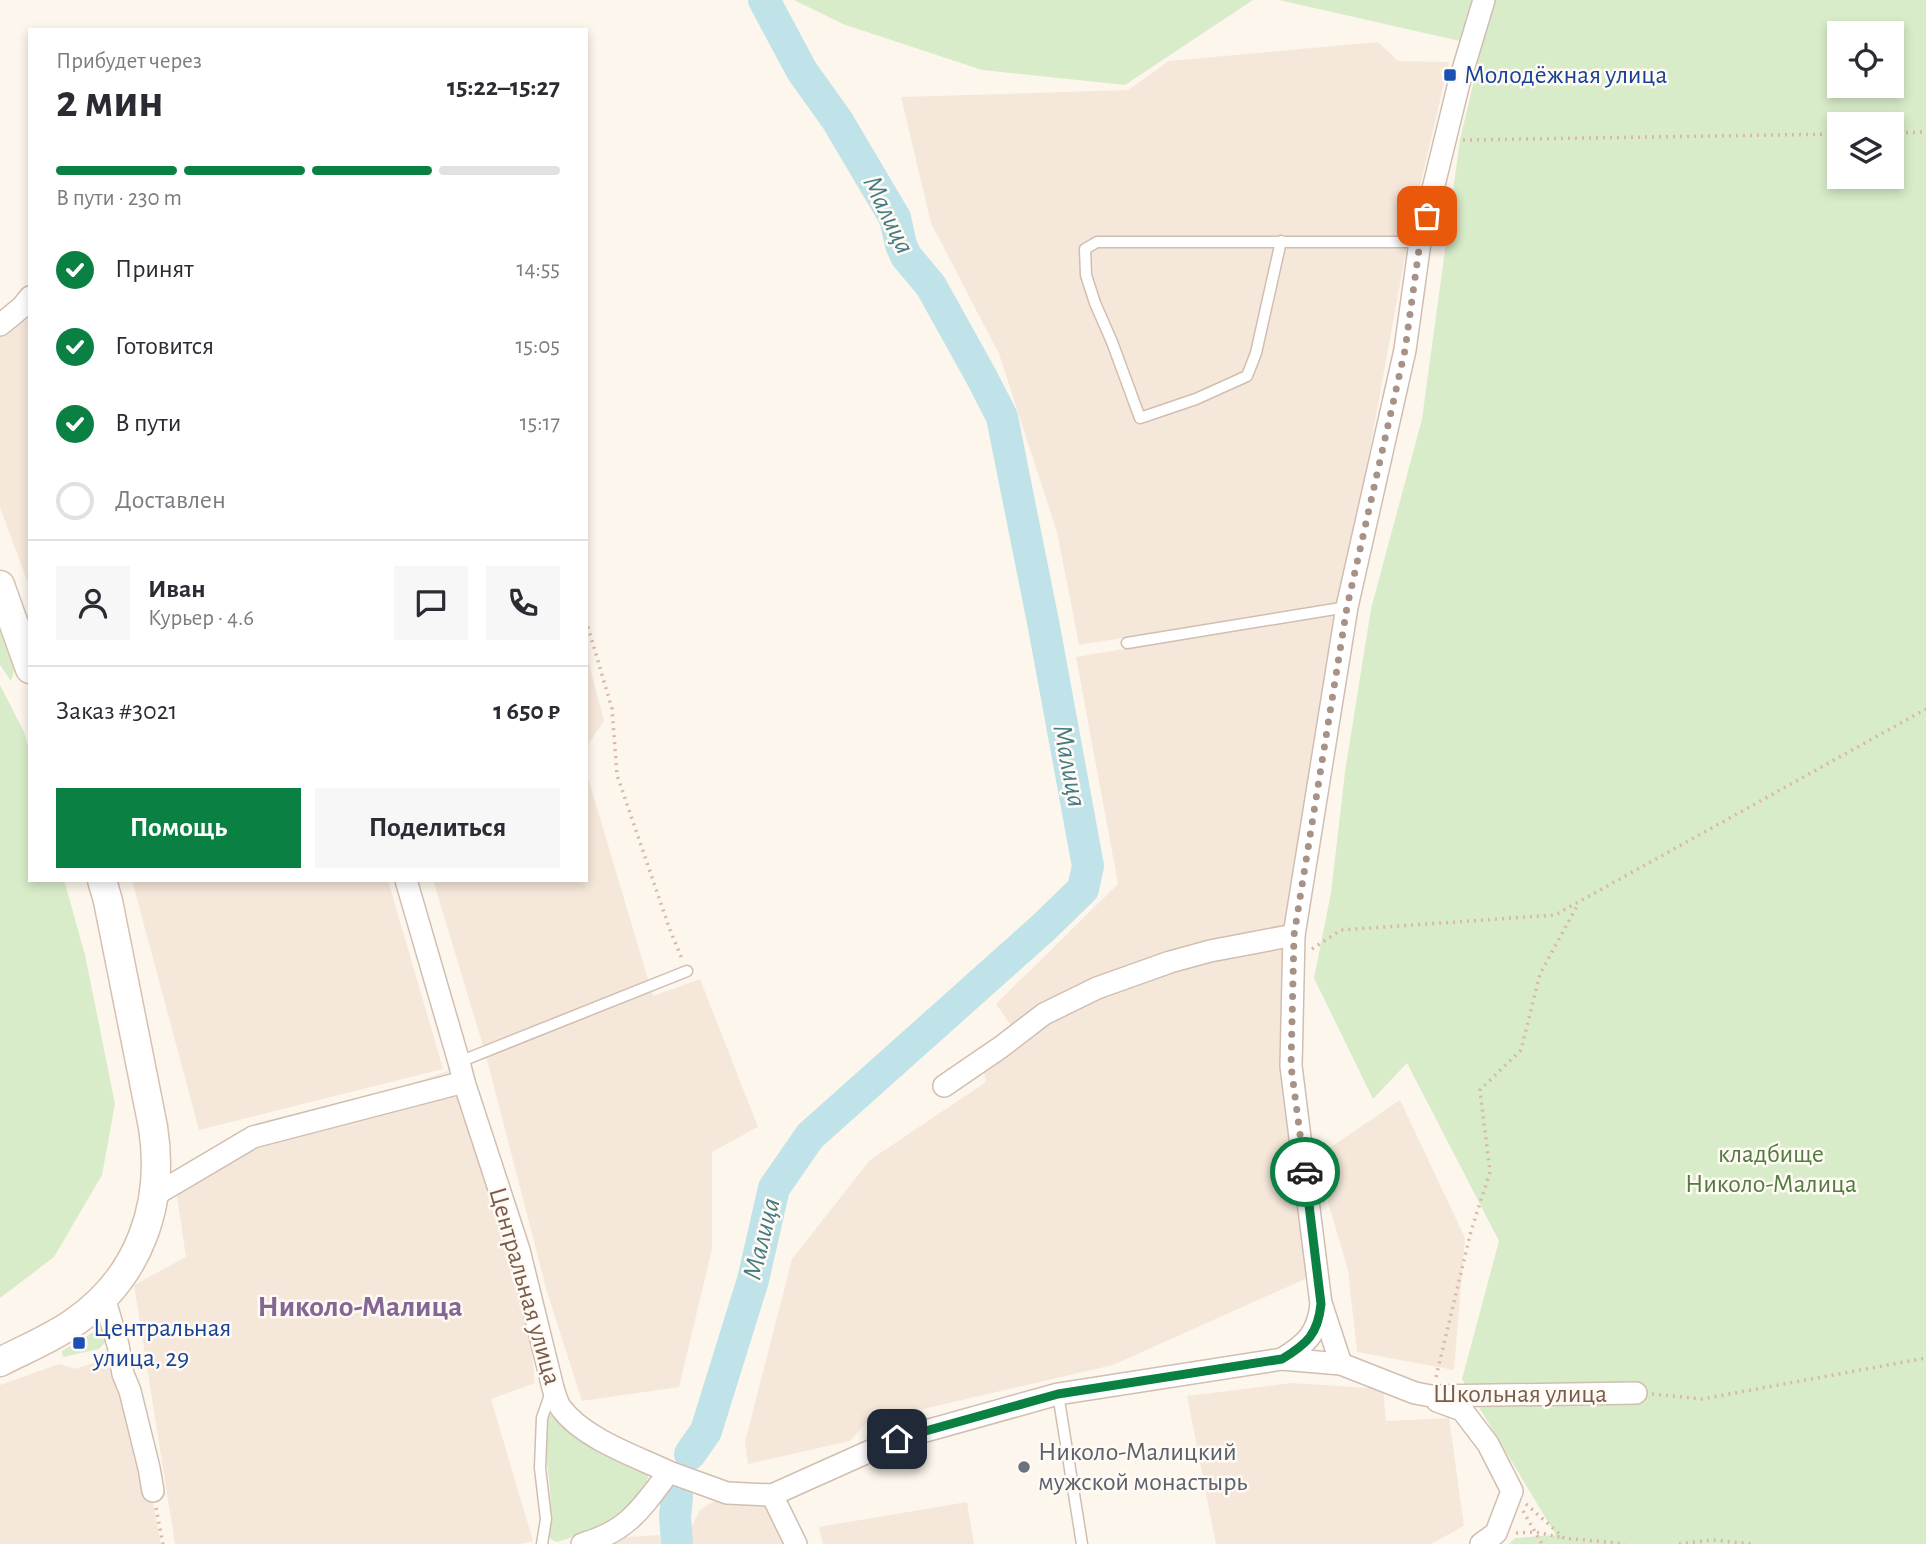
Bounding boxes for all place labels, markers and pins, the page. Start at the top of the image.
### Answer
place label: Молодёжная улица [1464,62,1667,88]
marker: Молодёжная улица [1442,67,1458,83]
pin [1397,186,1457,246]
place label: Центральная улица, 29 [92,1315,231,1371]
marker: Центральная улица, 29 [71,1335,87,1351]
pin [867,1409,927,1469]
place label: Николо-Малицкий мужской монастырь [1038,1439,1247,1495]
marker: Николо-Малицкий мужской монастырь [1016,1459,1032,1475]

